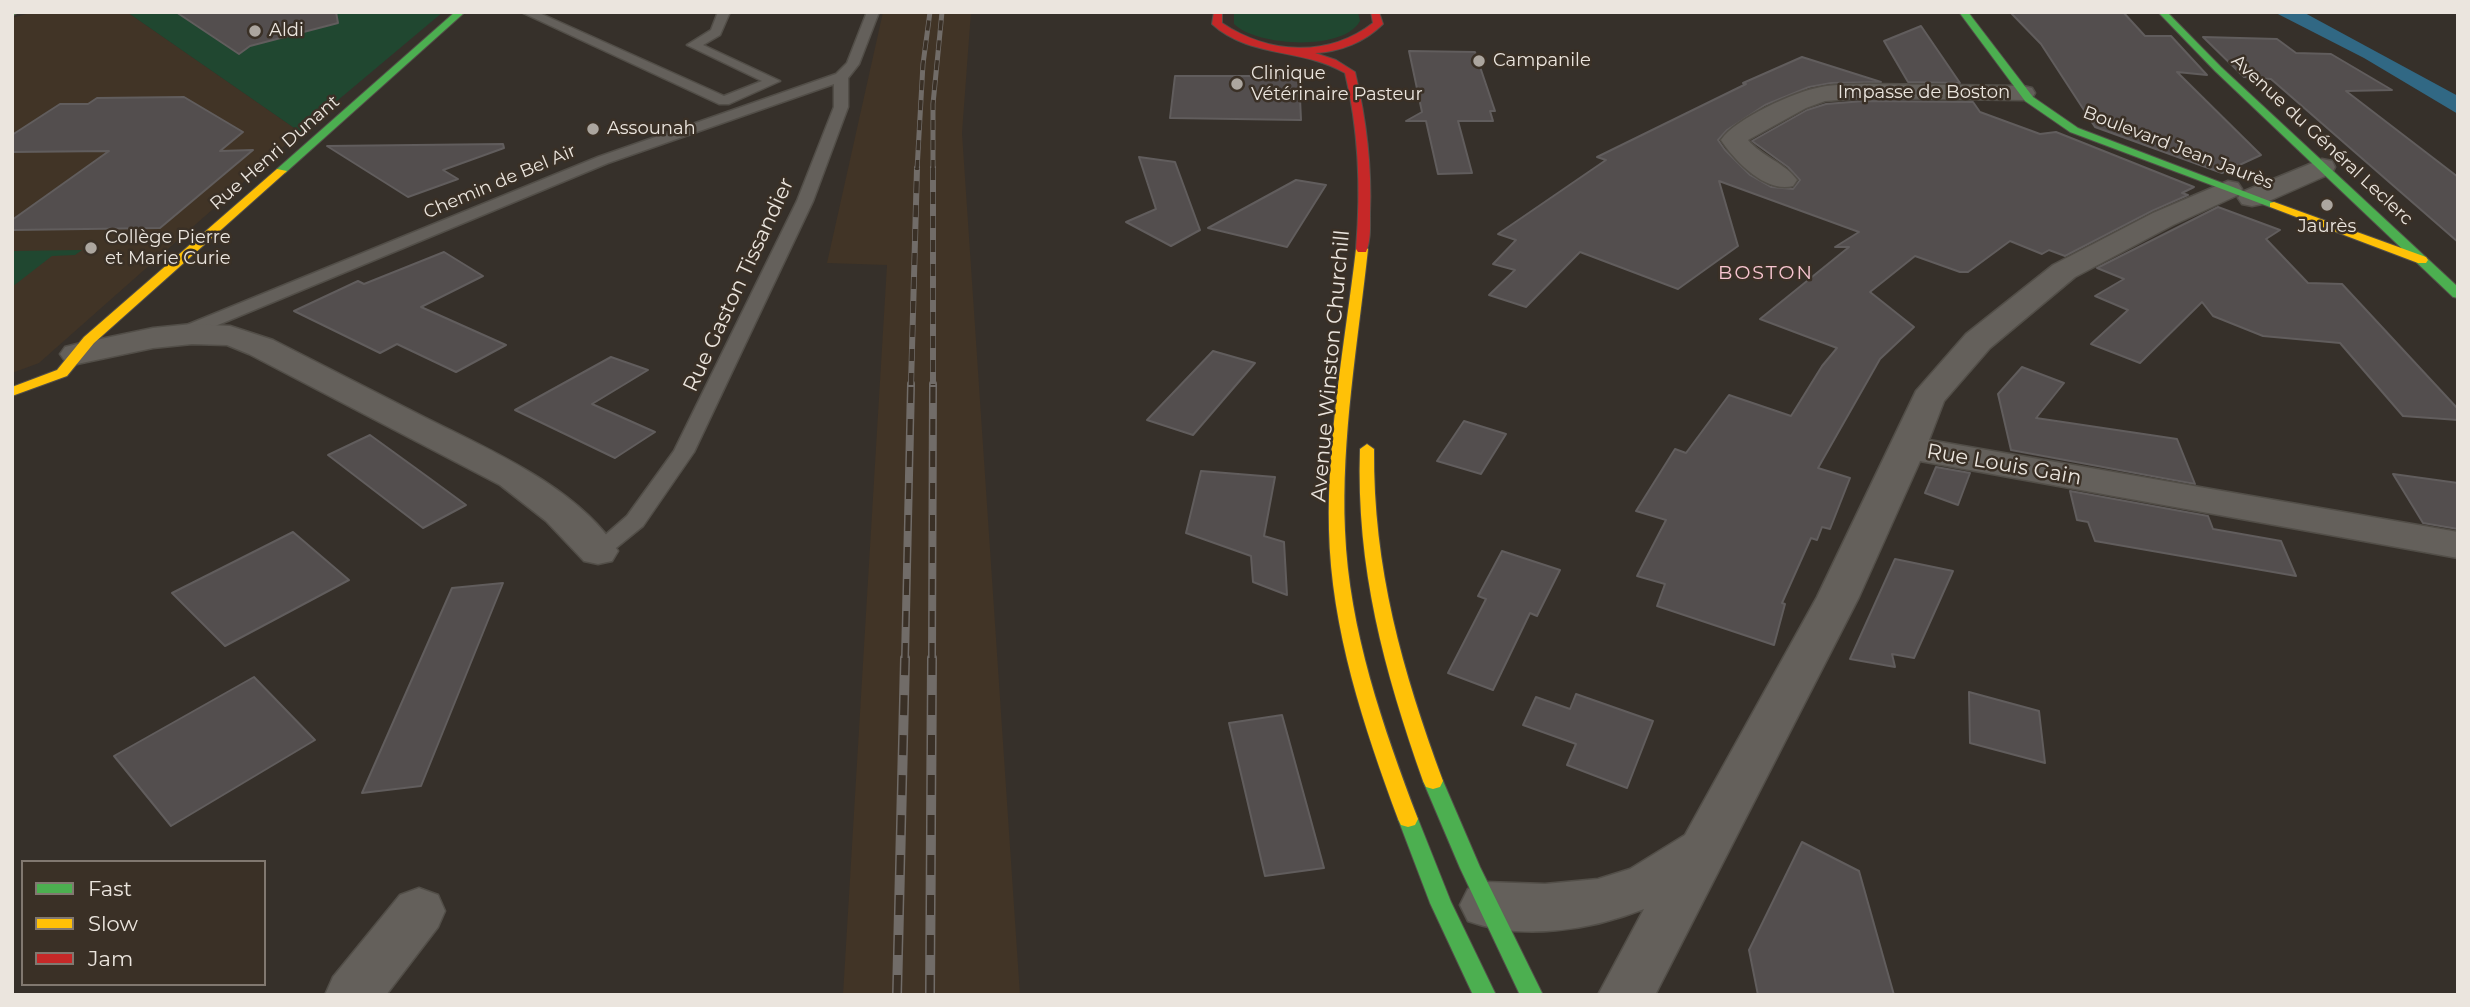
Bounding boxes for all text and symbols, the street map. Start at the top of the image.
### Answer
place label: Aldi [269,20,304,42]
marker: Aldi [247,23,263,39]
place label: Campanile [1493,50,1591,72]
street label: Avenue du Général Leclerc [2227,50,2417,230]
marker: Campanile [1471,53,1487,69]
place label: Clinique Vétérinaire Pasteur [1251,63,1423,106]
marker: Clinique Vétérinaire Pasteur [1229,76,1245,92]
street label: Impasse de Boston [1838,82,2010,104]
street label: Rue Henri Dunant [206,91,344,215]
street label: Boulevard Jean Jaurès [2080,102,2276,194]
place label: Assounah [607,118,696,140]
marker: Assounah [585,121,601,137]
street label: Chemin de Bel Air [421,140,579,224]
street label: Rue Gaston Tissandier [678,174,800,396]
marker: Jaurès [2319,197,2335,213]
place label: Jaurès [2298,216,2356,238]
place label: Collège Pierre et Marie Curie [105,227,231,270]
street label: Avenue Winston Churchill [1307,229,1355,503]
marker: Collège Pierre et Marie Curie [83,240,99,256]
district label: BOSTON [1719,262,1813,284]
street label: Rue Louis Gain [1925,439,2083,491]
legend [21,860,266,986]
text: Fast [88,876,132,901]
text: Slow [88,911,138,936]
text: Jam [88,946,133,971]

